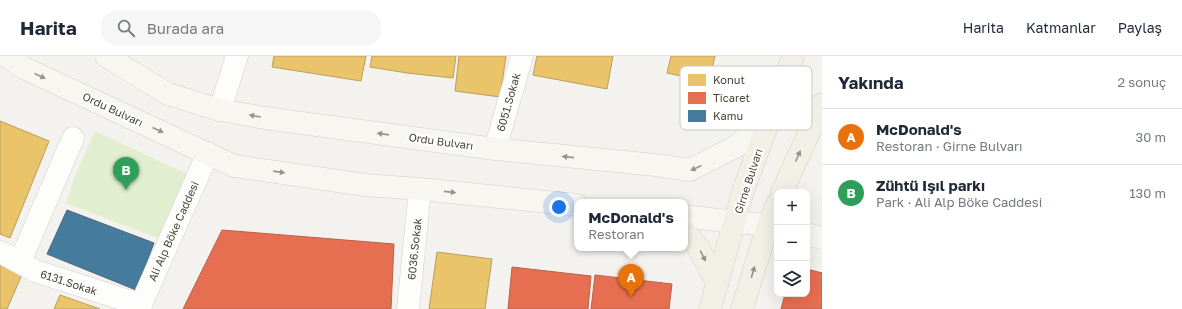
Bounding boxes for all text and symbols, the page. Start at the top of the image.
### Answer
search box [101,10,381,46]
text: Harita [20,16,77,39]
icon: search [115,17,137,39]
text: Burada ara [147,19,224,37]
text: Harita [963,19,1004,36]
text: Katmanlar [1026,19,1096,36]
text: Paylaş [1118,19,1162,36]
legend [680,66,812,130]
street label: 6051.Sokak [493,71,523,133]
text: Yakında [838,72,904,93]
one-way arrow [34,73,45,79]
text: Konut [713,73,745,86]
text: 2 sonuç [1118,74,1166,90]
street label: Ordu Bulvarı [81,89,145,129]
text: Ticaret [713,91,750,104]
text: Kamu [713,109,743,122]
one-way arrow [248,113,261,119]
text: McDonald's [876,120,962,138]
one-way arrow [152,127,163,133]
text: A [846,129,856,145]
text: 30 m [1136,129,1166,145]
street label: Ordu Bulvarı [408,130,474,152]
one-way arrow [377,131,389,137]
text: Restoran · Girne Bulvarı [876,138,1023,154]
street label: Girne Bulvarı [731,147,765,215]
one-way arrow [795,151,801,162]
one-way arrow [562,154,574,160]
pin: B [113,157,139,190]
one-way arrow [690,165,702,171]
one-way arrow [273,169,285,175]
text: Zühtü Işıl parkı [876,176,985,194]
street label: Ali Alp Böke Caddesi [145,179,201,283]
text: B [846,185,856,201]
text: 130 m [1129,185,1166,201]
one-way arrow [444,188,456,195]
map controls [774,189,810,297]
button: + [774,189,810,225]
text: Park · Ali Alp Böke Caddesi [876,194,1042,210]
your location [549,197,569,217]
popup [574,199,688,251]
text: McDonald's [588,208,674,226]
street label: 6036.Sokak [404,218,424,280]
button: − [774,225,810,261]
text: Restoran [588,226,645,242]
one-way arrow [700,250,707,262]
button: layers [774,261,810,297]
pin: A [618,264,644,297]
one-way arrow [750,265,756,277]
street label: 6131.Sokak [39,267,99,297]

